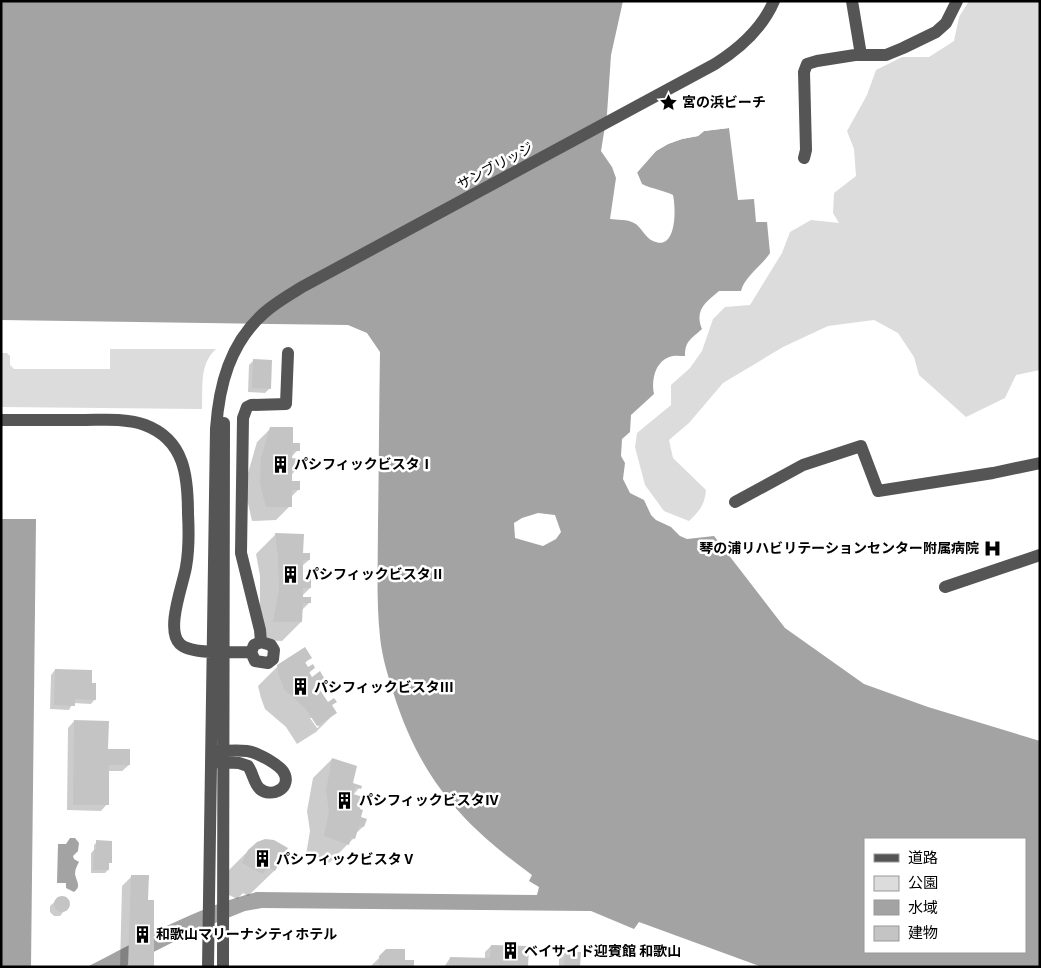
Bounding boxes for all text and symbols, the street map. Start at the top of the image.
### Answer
place icon: 宮の浜ビーチ [658,92,678,112]
place label: 宮の浜ビーチ [682,93,766,111]
street label: サンブリッジ [454,138,536,194]
building icon: パシフィックビスタⅠ [270,454,290,474]
place label: パシフィックビスタⅠ [294,455,434,473]
hospital icon: 琴の浦リハビリテーションセンター附属病院 [983,538,1003,558]
place label: 琴の浦リハビリテーションセンター附属病院 [699,539,979,557]
building icon: パシフィックビスタⅡ [281,564,301,584]
place label: パシフィックビスタⅡ [305,565,445,583]
building icon: パシフィックビスタⅢ [290,677,310,697]
place label: パシフィックビスタⅢ [314,678,454,696]
building icon: パシフィックビスタⅣ [335,790,355,810]
place label: パシフィックビスタⅣ [359,791,499,809]
legend [864,838,1026,953]
text: 道路 [908,848,938,868]
building icon: パシフィックビスタⅤ [252,849,272,869]
place label: パシフィックビスタⅤ [276,850,416,868]
text: 公園 [908,873,938,893]
text: 水域 [908,898,938,918]
text: 建物 [908,923,938,943]
building icon: 和歌山マリーナシティホテル [132,924,152,944]
place label: 和歌山マリーナシティホテル [156,925,337,943]
building icon: ベイサイド迎賓館 和歌山 [500,941,520,961]
place label: ベイサイド迎賓館 和歌山 [524,942,681,960]

